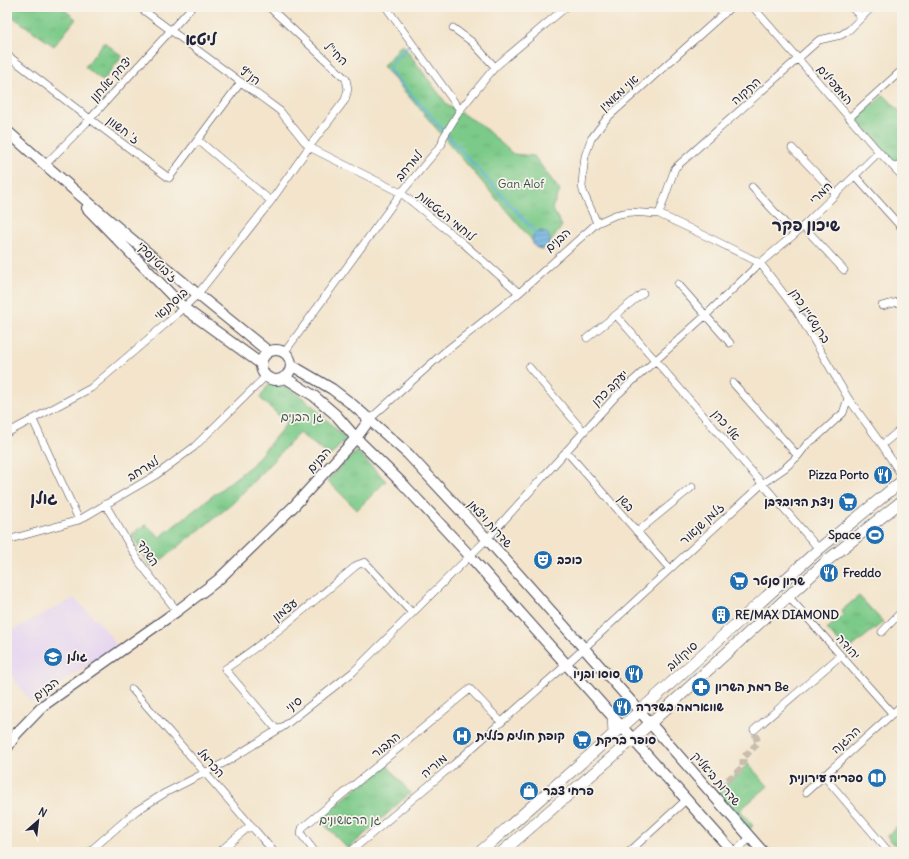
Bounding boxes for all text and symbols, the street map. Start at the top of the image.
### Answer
district label: ליטא [185,29,218,49]
street label: החי"ל [321,39,352,69]
street label: יצחק אלחנן [86,53,135,104]
street label: המעפילים [814,62,857,108]
street label: הנ"ץ [237,63,264,88]
street label: אני מאמין [596,71,642,115]
street label: התקוה [728,73,764,108]
street label: ז' חשוון [104,112,143,147]
street label: למרחב [392,147,426,184]
park label: Gan Alof [498,176,545,191]
street label: המרי [806,178,835,207]
street label: לוחמי הגטאות [413,187,480,245]
district label: שיכון פקר [772,215,841,235]
street label: הבנים [542,224,574,255]
street label: ז'בוטינסקי [134,238,181,285]
street label: בוסתנאי [151,284,191,323]
street label: ברנשטיין כהן [787,286,834,346]
street label: יעקב כהן [588,366,631,409]
street label: אלי כהן [709,406,744,443]
park label: גן הבנים [280,409,324,424]
street label: הבנים [303,444,334,476]
street label: למרחב [124,453,162,484]
restaurant icon: Pizza Porto [872,464,894,486]
place label: Pizza Porto [809,467,869,482]
district label: גולן [30,488,58,508]
street label: בשן [615,491,638,514]
supermarket icon: ניצת הדובדבן [837,491,859,513]
place label: ניצת הדובדבן [764,494,834,510]
street label: שדרות ויצמן [464,497,516,552]
street label: זלמן שנאור [676,499,728,549]
sports icon: Space [864,524,886,546]
place label: Space [828,527,862,543]
street label: השקד [133,537,163,569]
theatre icon: כוכב [532,549,554,571]
place label: כוכב [557,552,582,567]
restaurant icon: Freddo [818,562,840,584]
place label: Freddo [843,565,881,580]
supermarket icon: שרון סנטר [728,570,750,592]
place label: שרון סנטר [753,573,805,589]
street label: עצמון [269,595,301,625]
building icon: RE/MAX DIAMOND [710,604,732,626]
place label: RE/MAX DIAMOND [735,607,839,622]
street label: יהודה [833,631,864,663]
street label: סוקולוב [663,638,701,674]
school or university icon: גולן [42,646,64,668]
place label: גולן [67,649,88,664]
restaurant icon: סוסו ובניו [623,663,645,685]
place label: סוסו ובניו [573,666,620,681]
street label: הבנים [29,674,62,704]
pharmacy icon: רמת השרון Be [690,676,712,698]
place label: רמת השרון Be [715,679,789,695]
street label: סיני [282,692,305,715]
restaurant icon: שווארמה בשדרה [611,696,633,718]
place label: שווארמה בשדרה [636,699,724,714]
street label: ההגנה [828,723,863,757]
hospital icon: קופת חולים כללית [451,725,473,747]
street label: התבור [368,728,403,761]
place label: קופת חולים כללית [475,728,565,744]
supermarket icon: סופר ברקת [571,729,593,751]
place label: סופר ברקת [595,732,656,747]
street label: הכרמל [195,745,228,780]
street label: שדרות ביאליק [688,748,744,810]
street label: מוריה [417,750,450,781]
library icon: ספריה עירונית [866,767,888,789]
place label: ספריה עירונית [789,770,864,785]
shop icon: פרחי צבר [518,780,540,802]
place label: פרחי צבר [543,783,594,798]
north arrow [18,801,58,841]
text: N [36,804,49,820]
park label: גן הראשונים [319,812,382,827]

